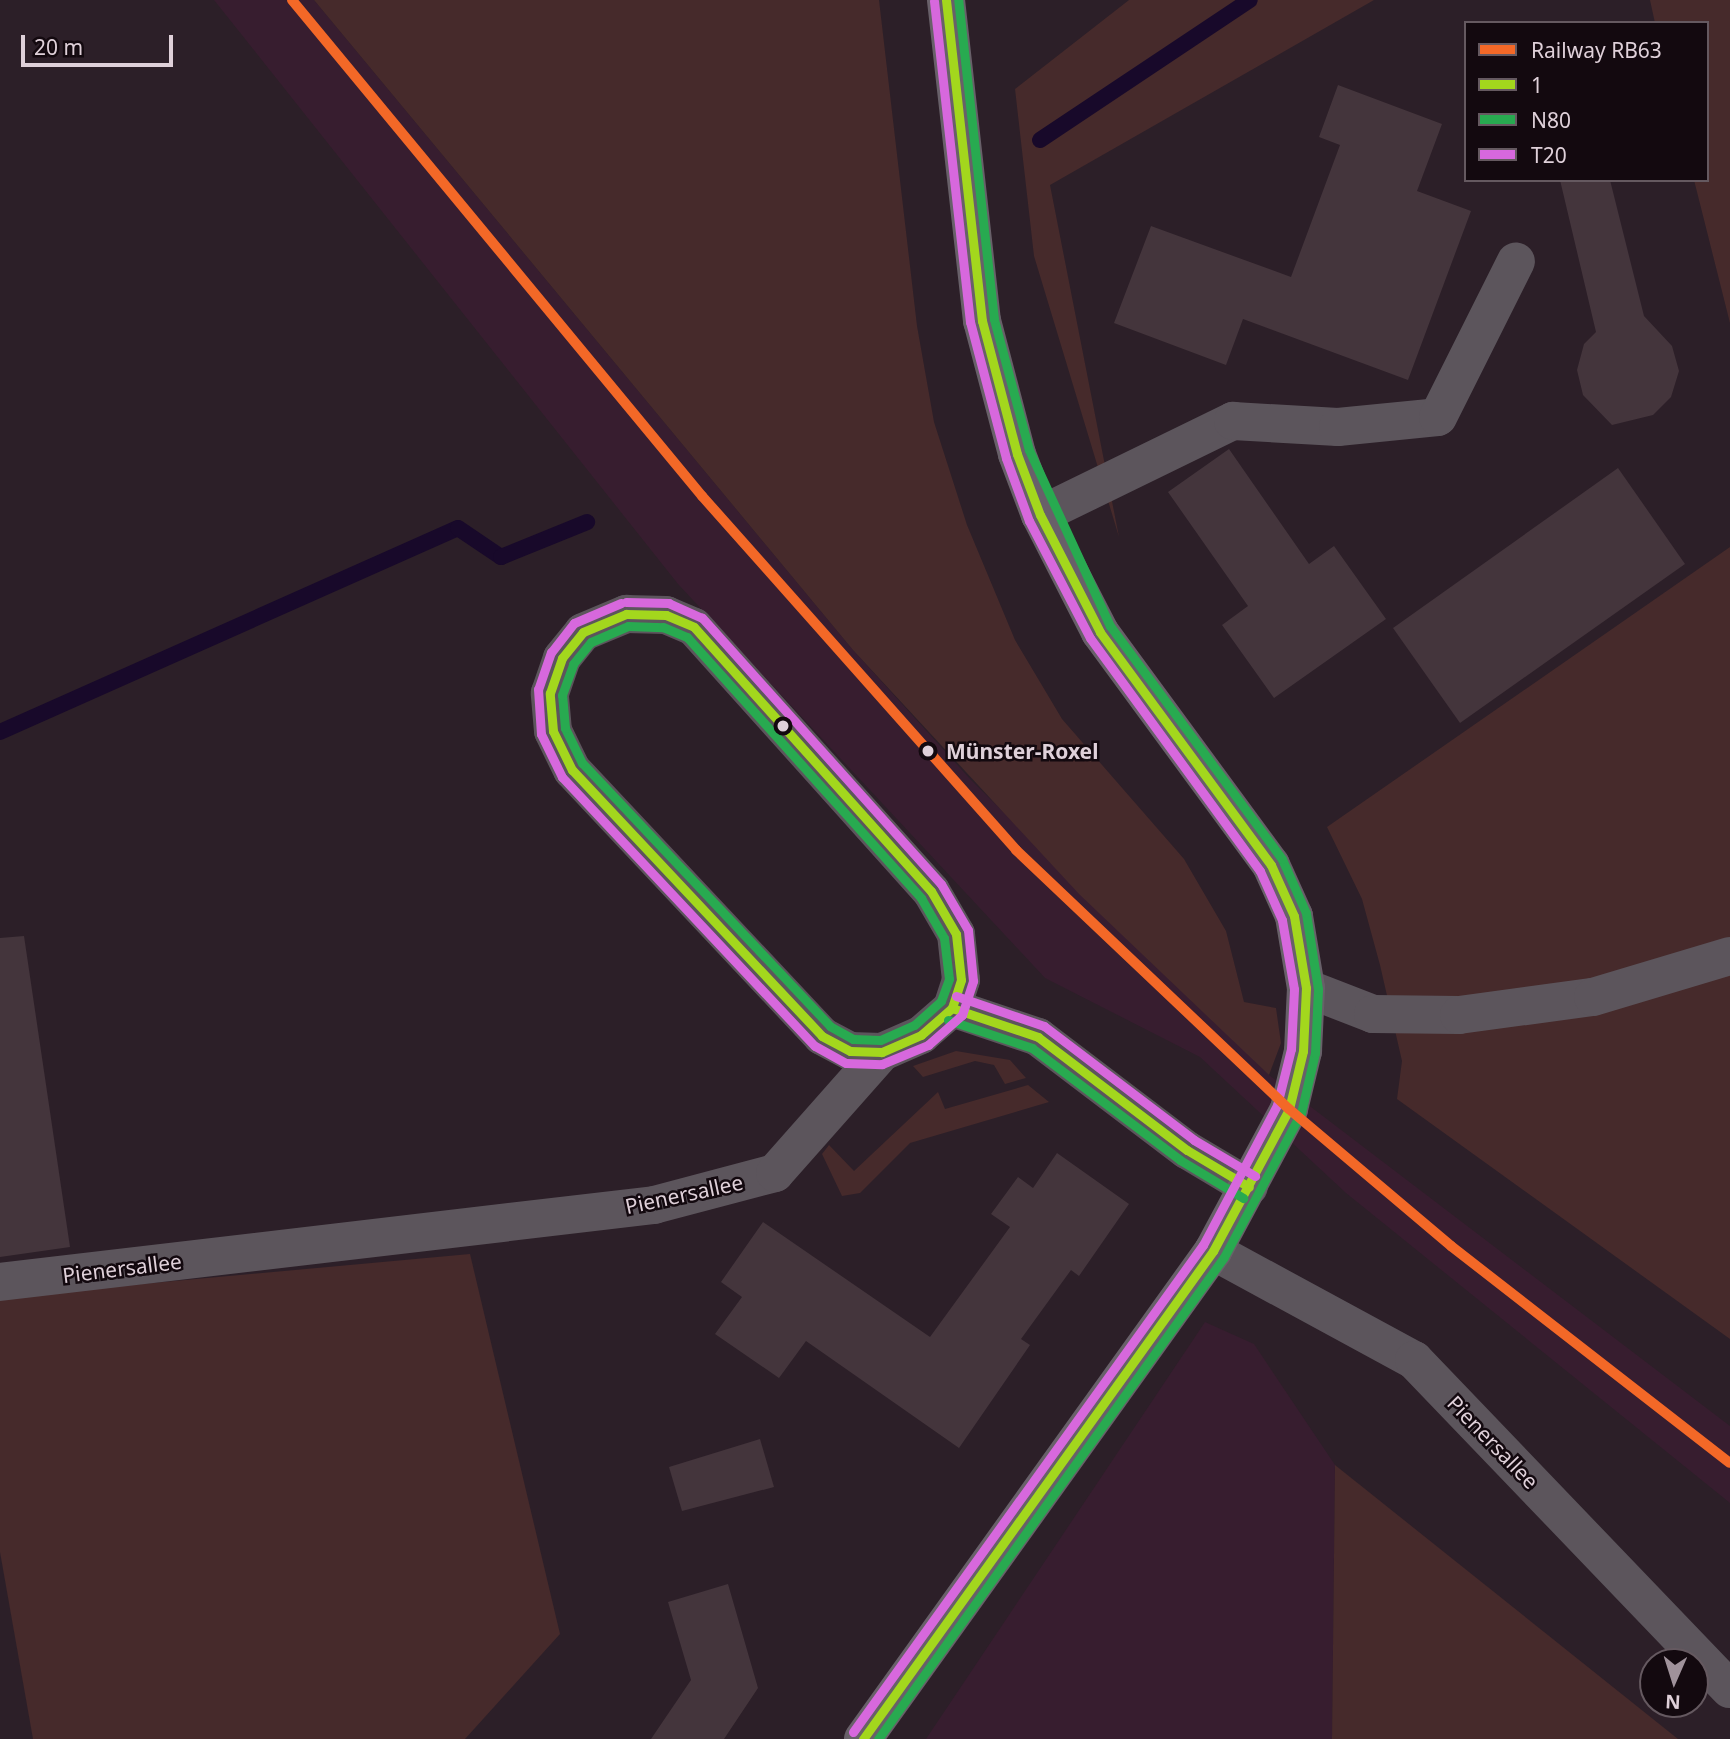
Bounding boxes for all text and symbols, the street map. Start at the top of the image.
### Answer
scale bar [24,21,177,65]
legend [1464,21,1709,182]
text: 20 m [34,33,83,61]
text: Railway RB63 [1531,36,1662,64]
text: 1 [1531,71,1543,99]
text: N80 [1531,106,1571,134]
text: T20 [1531,141,1567,169]
unlabelled marker [776,719,790,733]
place label: Münster-Roxel [946,738,1098,764]
marker: Münster-Roxel [917,740,939,762]
street label: Pienersallee [623,1169,745,1219]
street label: Pienersallee [61,1248,183,1288]
street label: Pienersallee [1442,1390,1544,1494]
north arrow [1639,1648,1709,1718]
text: N [1665,1689,1681,1715]

